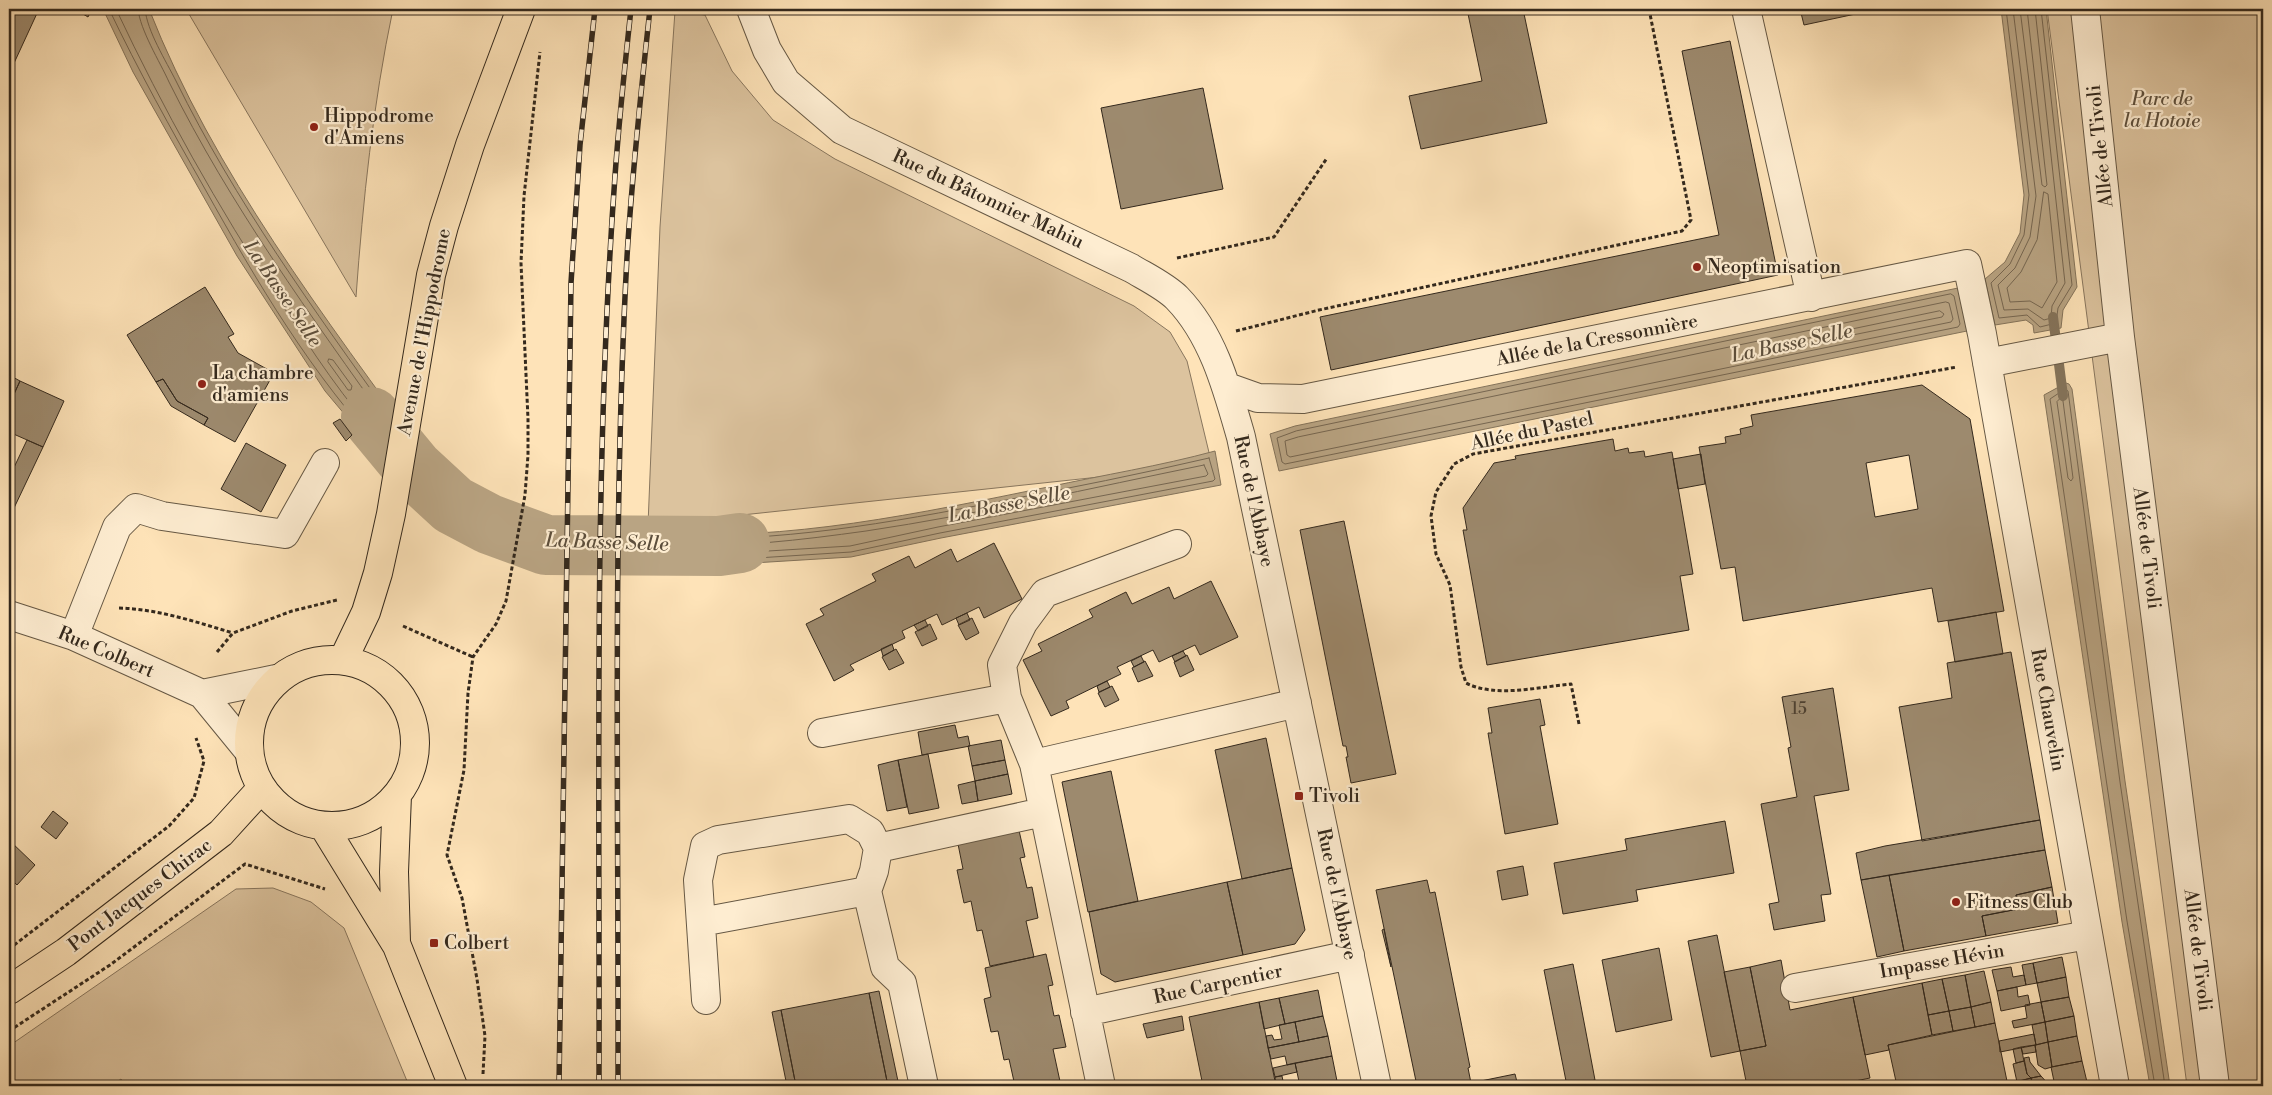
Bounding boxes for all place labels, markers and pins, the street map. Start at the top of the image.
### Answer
place label: Hippodrome d'Amiens [324,104,434,150]
marker: Hippodrome d'Amiens [308,121,320,133]
place label: Neoptimisation [1707,255,1841,279]
marker: Neoptimisation [1691,261,1703,273]
place label: La chambre d'amiens [212,361,314,407]
marker: La chambre d'amiens [196,378,208,390]
place label: Tivoli [1309,784,1360,808]
marker: Tivoli [1293,790,1305,802]
place label: Fitness Club [1966,890,2073,914]
marker: Fitness Club [1950,896,1962,908]
place label: Colbert [444,931,510,955]
marker: Colbert [428,937,440,949]

